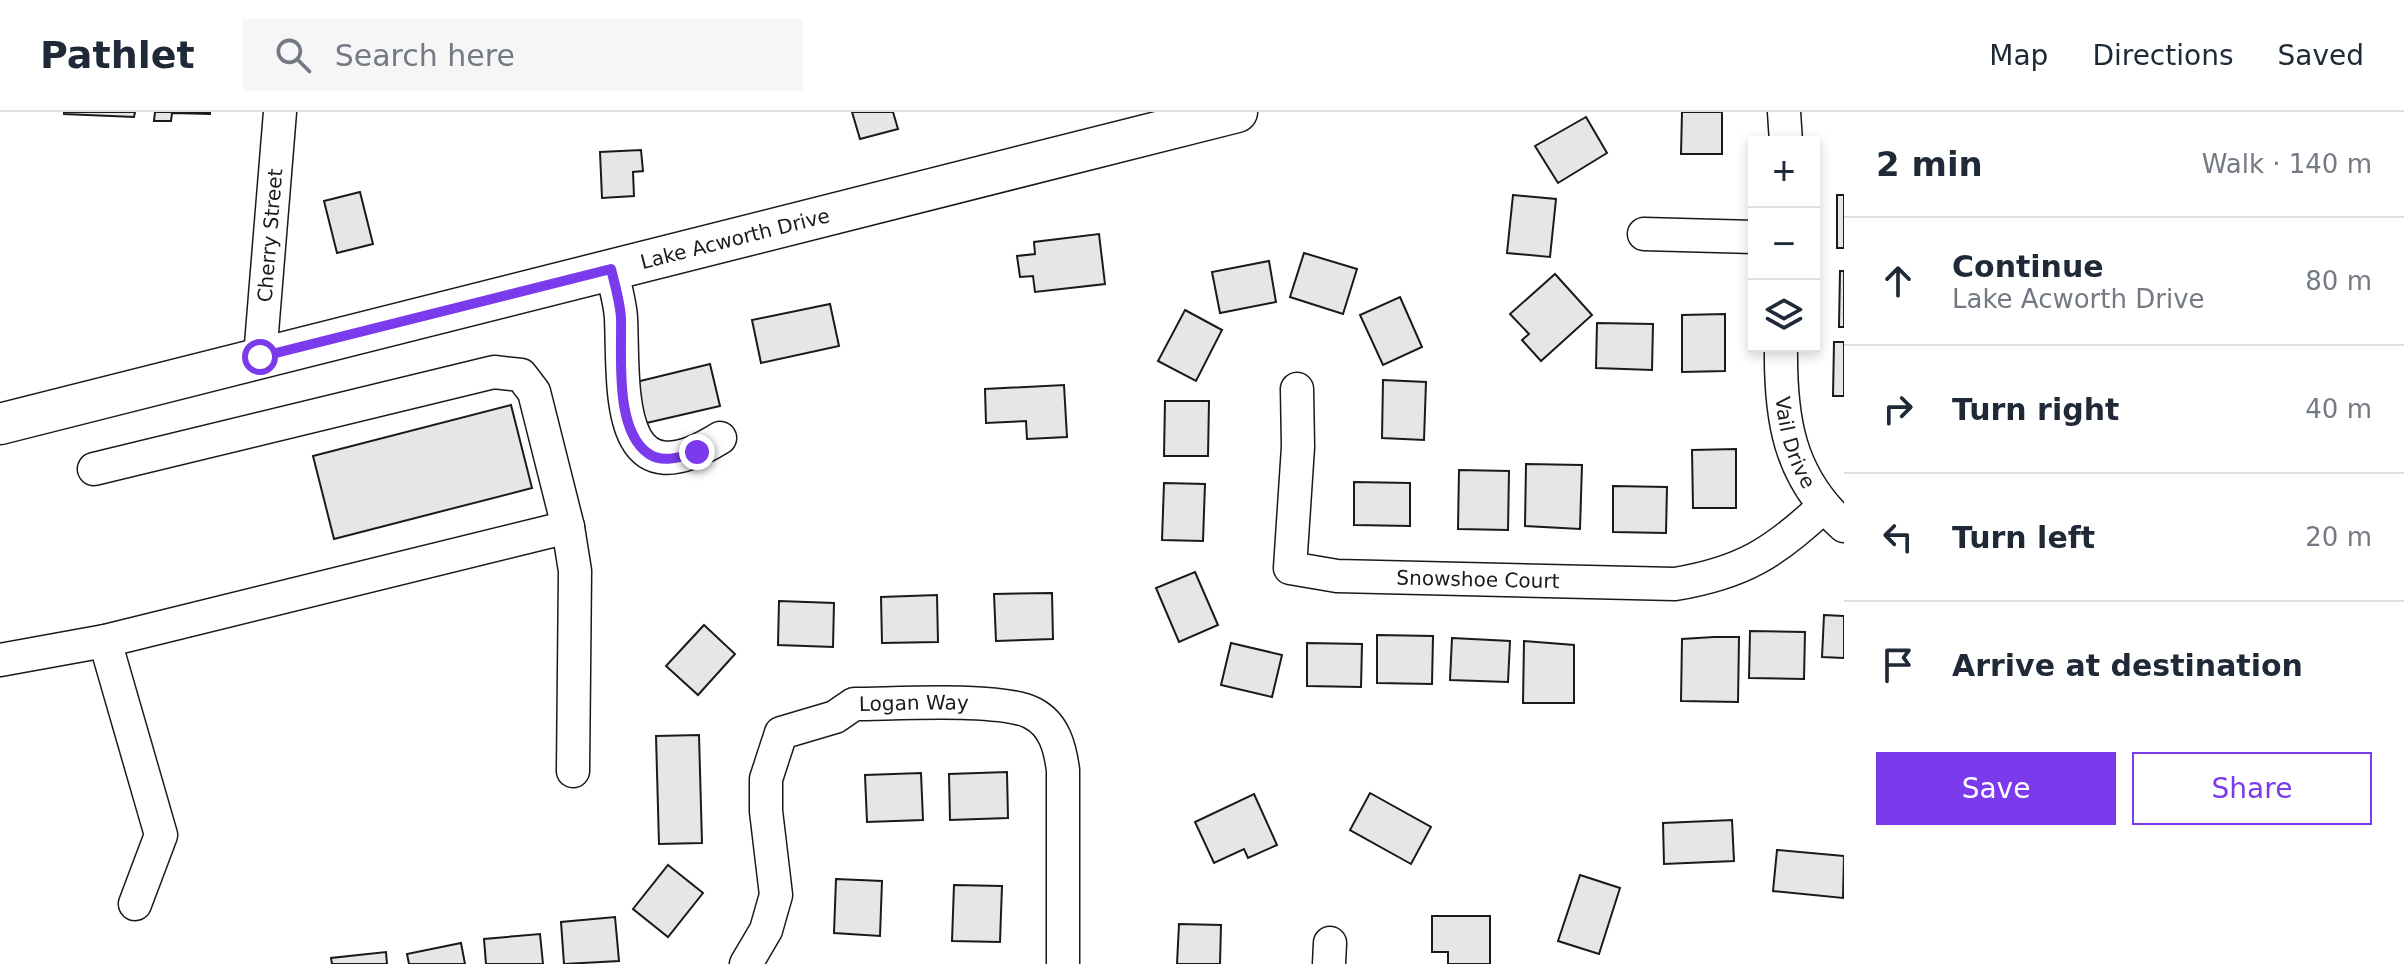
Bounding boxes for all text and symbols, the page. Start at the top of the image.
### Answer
search box [243,19,803,91]
text: Pathlet [40,33,195,77]
icon: search [271,33,315,77]
text: Search here [335,38,515,73]
text: Map [1989,39,2048,72]
text: Directions [2092,39,2233,72]
text: Saved [2277,39,2364,72]
map controls [1748,136,1820,352]
button: + [1748,136,1820,208]
text: 2 min [1876,144,1983,184]
text: Walk · 140 m [2202,149,2372,179]
street label: Cherry Street [253,167,287,303]
street label: Lake Acworth Drive [638,203,832,274]
button: − [1748,208,1820,280]
text: Continue [1952,249,2104,284]
icon: ahead [1876,259,1920,303]
text: 80 m [2305,266,2372,296]
button: layers [1748,280,1820,352]
text: Lake Acworth Drive [1952,284,2205,314]
route start [242,339,278,375]
icon: right [1876,387,1920,431]
text: Turn right [1952,392,2119,427]
text: 40 m [2305,394,2372,424]
street label: Vail Drive [1771,395,1821,493]
route end [679,434,715,470]
icon: left [1876,515,1920,559]
text: Turn left [1952,520,2095,555]
text: 20 m [2305,522,2372,552]
street label: Snowshoe Court [1396,565,1560,593]
icon: arrive [1876,643,1920,687]
text: Arrive at destination [1952,648,2303,683]
street label: Logan Way [859,690,969,716]
button: Save [1876,752,2116,825]
button: Share [2132,752,2372,825]

